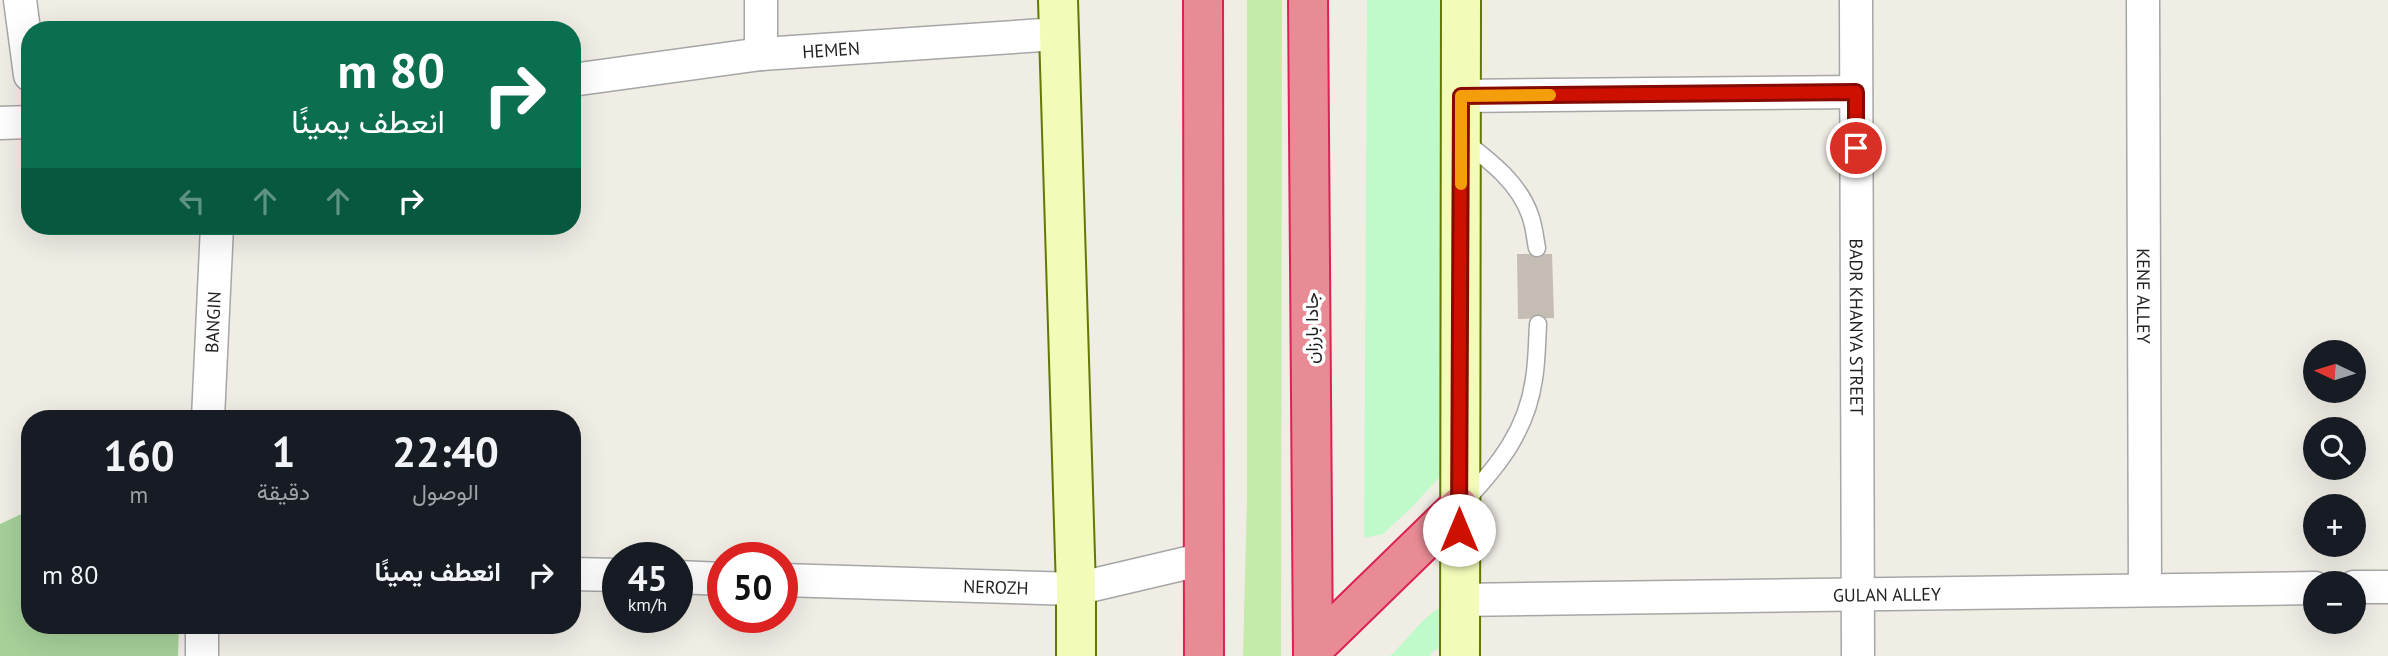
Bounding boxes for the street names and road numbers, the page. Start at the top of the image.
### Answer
street label: HEMEN [801,36,861,63]
street label: BADR KHANYA STREET [1845,238,1869,416]
street label: KENE ALLEY [2132,248,2156,344]
street label: BANGIN [200,291,225,353]
street label: جادا بارزان [1300,292,1323,364]
street label: NEROZH [963,574,1029,599]
street label: GULAN ALLEY [1833,582,1941,606]

